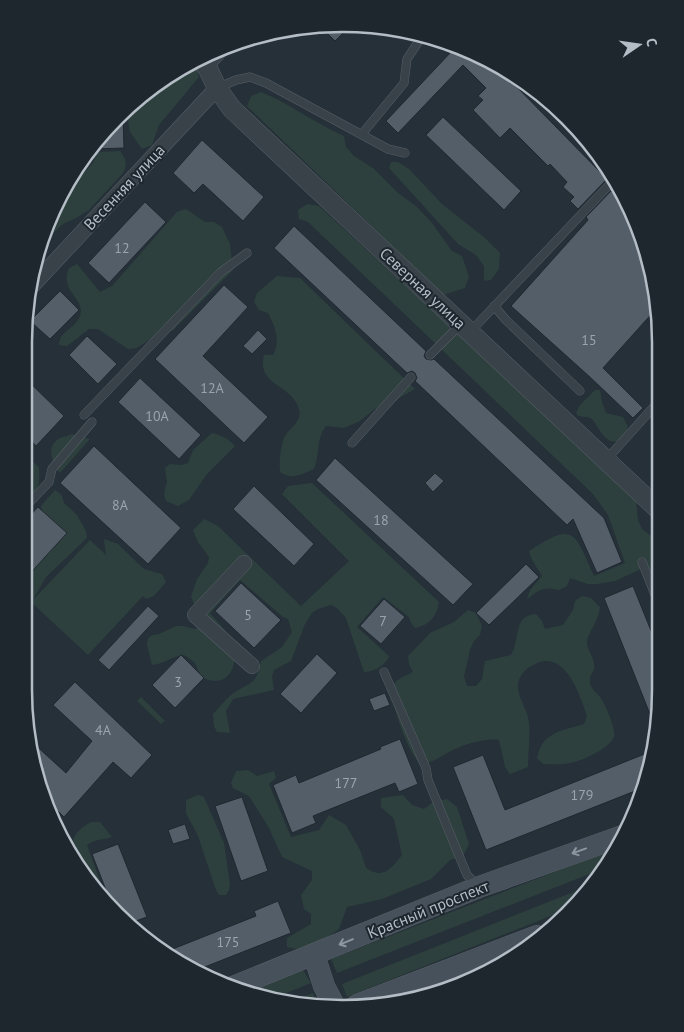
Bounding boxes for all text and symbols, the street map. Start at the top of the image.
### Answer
north arrow [614,20,664,70]
text: С [642,36,661,48]
street label: Весенняя улица [79,140,169,234]
house number: 12 [114,239,130,257]
street label: Северная улица [376,243,470,333]
house number: 15 [581,331,597,349]
house number: 12А [200,379,225,397]
house number: 10А [145,407,170,425]
house number: 8А [112,496,129,514]
house number: 18 [373,511,389,529]
house number: 5 [244,606,252,624]
house number: 7 [379,612,387,630]
house number: 3 [174,673,182,691]
house number: 4А [95,721,112,739]
house number: 177 [335,774,357,792]
house number: 179 [571,786,593,804]
one-way arrow [572,847,587,856]
street label: Красный проспект [364,875,492,943]
house number: 175 [217,933,239,951]
one-way arrow [339,937,354,947]

